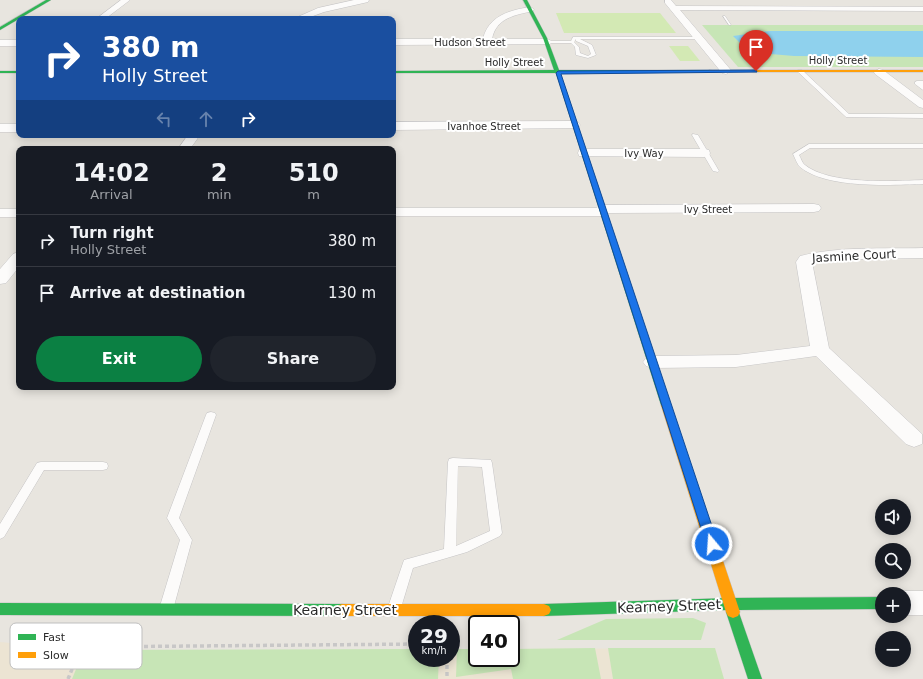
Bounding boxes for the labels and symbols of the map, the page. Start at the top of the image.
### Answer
pin [739,30,773,71]
street label: Hudson Street [434,37,506,48]
street label: Holly Street [809,55,867,66]
street label: Holly Street [485,57,543,68]
street label: Ivanhoe Street [447,121,521,132]
street label: Ivy Way [624,148,664,159]
street label: Ivy Street [684,204,732,215]
street label: Jasmine Court [811,247,897,265]
position arrow [691,523,733,565]
street label: Kearney Street [617,596,722,616]
street label: Kearney Street [293,602,397,618]
speed limit sign: 40 [468,615,520,667]
legend [10,623,142,669]
text: Fast [43,631,66,644]
text: Slow [43,649,69,662]

